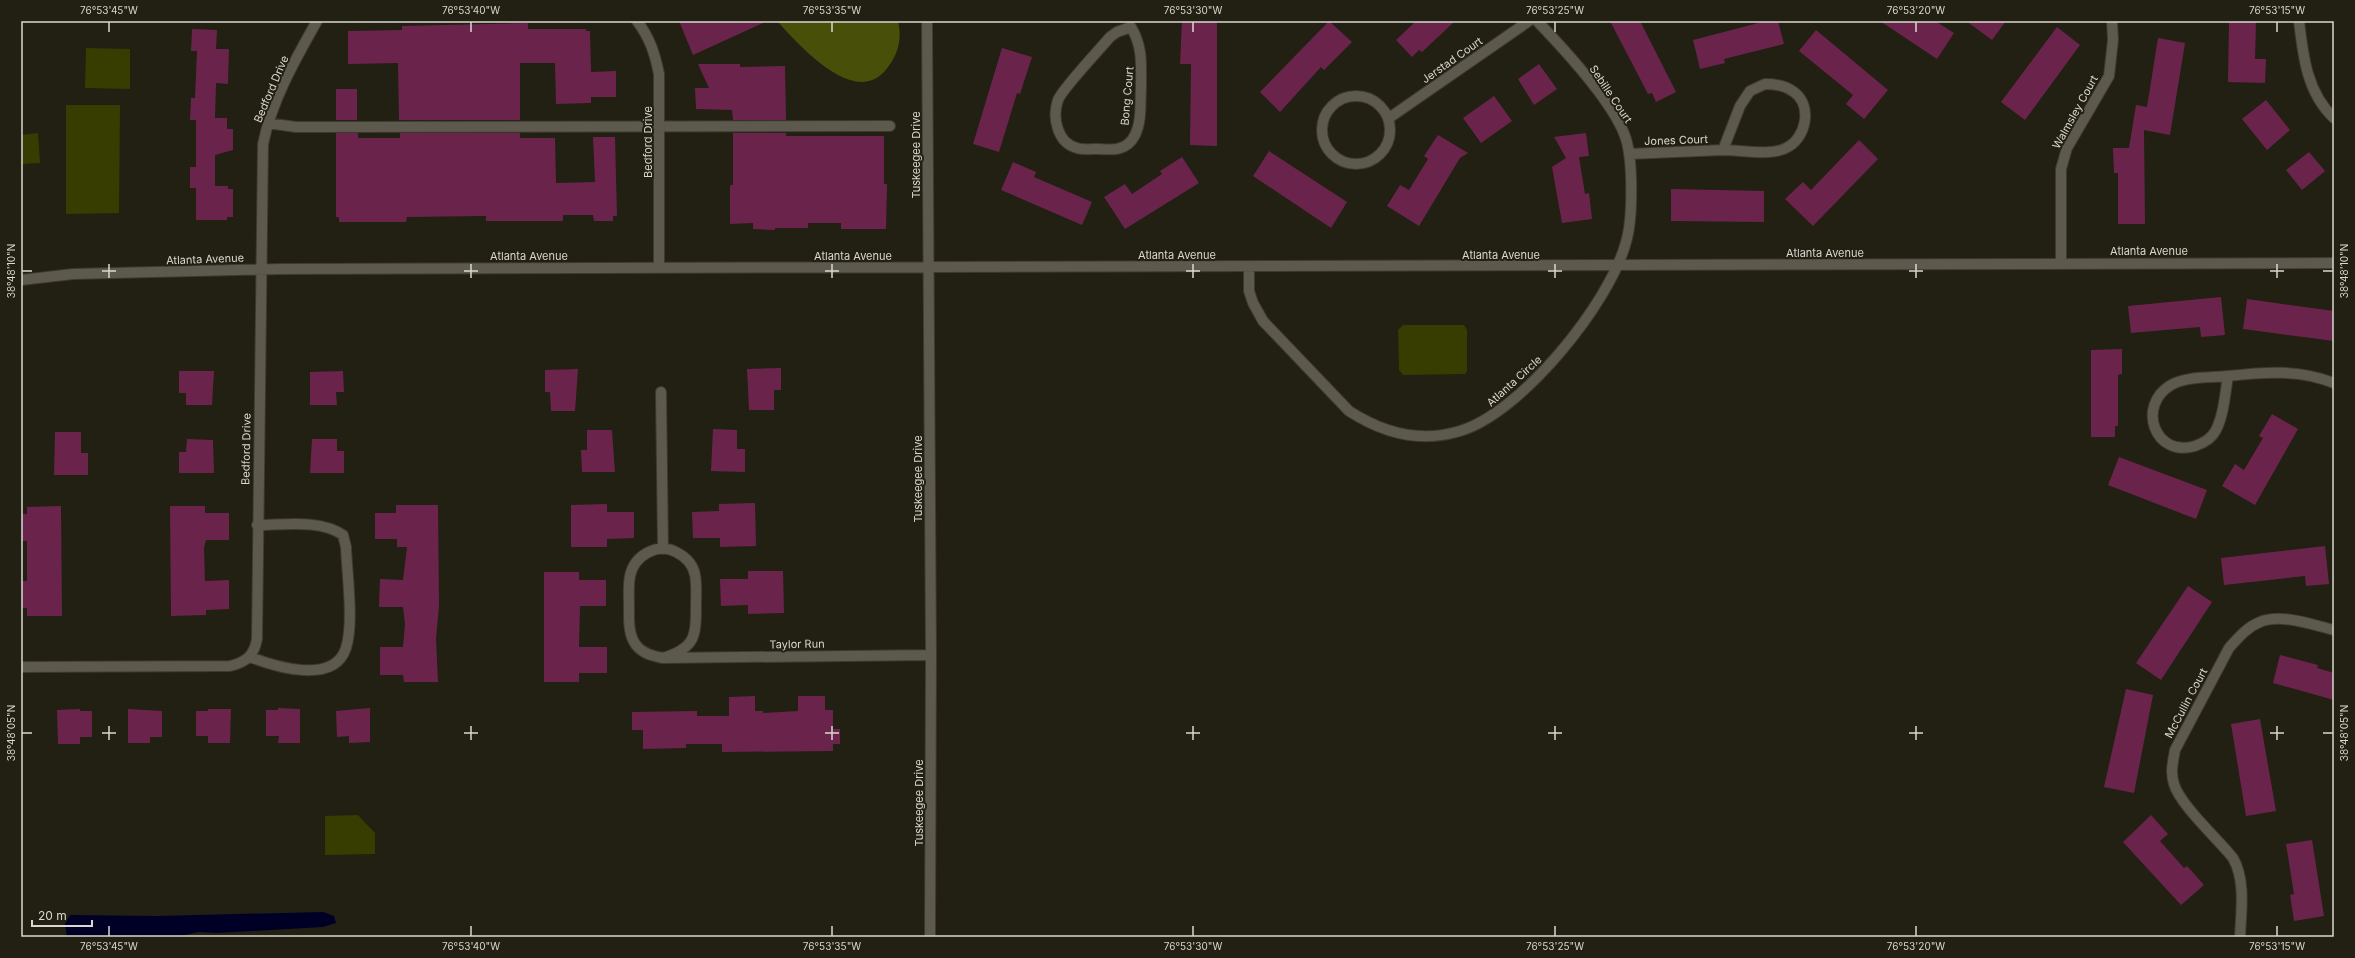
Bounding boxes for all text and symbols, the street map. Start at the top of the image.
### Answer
text: 76°53'45"W [80,4,138,16]
text: 76°53'40"W [442,4,500,16]
text: 76°53'35"W [803,4,861,16]
text: 76°53'30"W [1164,4,1222,16]
text: 76°53'25"W [1526,4,1584,16]
text: 76°53'20"W [1887,4,1945,16]
text: 76°53'15"W [2249,4,2305,16]
street label: Jerstad Court [1419,34,1486,86]
street label: Bedford Drive [251,53,291,125]
street label: Sebille Court [1587,62,1636,126]
street label: Bong Court [1117,66,1137,126]
street label: Walmsley Court [2049,73,2101,151]
street label: Bedford Drive [641,106,655,178]
street label: Tuskeegee Drive [909,111,923,199]
street label: Jones Court [1644,132,1708,148]
text: 38°48'10"N [5,244,17,298]
street label: Atlanta Avenue [2110,244,2188,258]
text: 38°48'10"N [2338,244,2350,298]
street label: Atlanta Avenue [1786,246,1864,260]
street label: Atlanta Avenue [1138,248,1216,262]
street label: Atlanta Avenue [1462,248,1540,262]
street label: Atlanta Avenue [490,249,568,263]
street label: Atlanta Avenue [814,249,892,263]
street label: Atlanta Avenue [166,251,244,267]
street label: Atlanta Circle [1484,353,1544,409]
street label: Bedford Drive [238,413,254,485]
street label: Tuskeegee Drive [911,435,925,523]
street label: Taylor Run [769,637,825,651]
street label: McCullin Court [2162,665,2211,740]
text: 38°48'05"N [5,705,17,761]
text: 38°48'05"N [2338,705,2350,761]
street label: Tuskeegee Drive [912,759,926,847]
scale bar [32,902,92,928]
text: 20 m [38,908,67,923]
text: 76°53'45"W [80,940,138,952]
text: 76°53'40"W [442,940,500,952]
text: 76°53'35"W [803,940,861,952]
text: 76°53'30"W [1164,940,1222,952]
text: 76°53'25"W [1526,940,1584,952]
text: 76°53'20"W [1887,940,1945,952]
text: 76°53'15"W [2249,940,2305,952]

